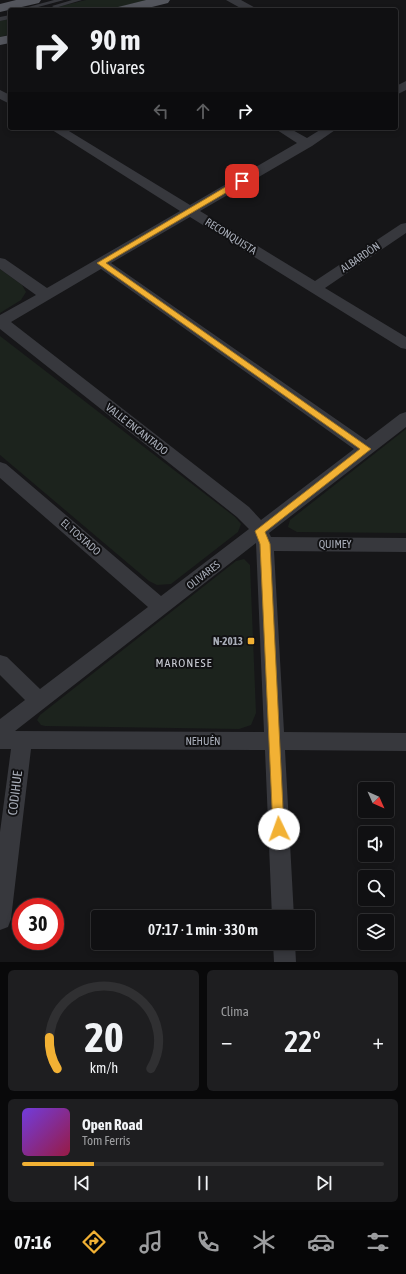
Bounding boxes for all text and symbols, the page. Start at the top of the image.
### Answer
icon: right [24,24,76,76]
text: 90 m [90,24,140,56]
text: Olivares [90,57,145,78]
icon: left [150,100,172,122]
icon: ahead [192,100,214,122]
icon: right [234,100,256,122]
pin [225,164,259,198]
icon: arrive [231,170,253,192]
street label: RECONQUISTA [203,216,259,257]
street label: ALBARDÓN [338,239,382,275]
street label: VALLE ENCANTADO [104,401,170,457]
street label: EL TOSTADO [59,517,103,557]
street label: QUIMEY [319,538,351,550]
street label: OLIVARES [184,558,222,592]
place label: N-2013 [213,635,243,647]
marker: N-2013 [246,636,256,646]
district label: MARONESE [155,656,213,670]
street label: NEHUÉN [185,735,221,747]
street label: CODIHUE [5,770,25,816]
north arrow [358,782,394,818]
map controls [358,782,394,950]
position arrow [258,808,300,850]
button: sound [358,826,394,862]
button: search [358,870,394,906]
speed limit sign: 30 [12,898,64,950]
button: layers [358,914,394,950]
text: 07:17 · 1 min · 330 m [148,921,258,938]
text: Clima [221,1004,249,1019]
text: 20 [84,1012,123,1060]
text: 22° [284,1024,321,1058]
text: − [221,1028,232,1054]
text: + [373,1028,384,1054]
text: km/h [89,1059,118,1075]
text: Open Road [82,1116,143,1133]
text: Tom Ferris [82,1133,130,1148]
icon: previous [71,1172,93,1194]
icon: pause [192,1172,214,1194]
icon: next [313,1172,335,1194]
icon: directions [80,1228,108,1256]
icon: music [137,1228,165,1256]
icon: phone [194,1228,222,1256]
icon: climate [250,1228,278,1256]
icon: car [307,1228,335,1256]
icon: filters [364,1228,392,1256]
text: 07:16 [14,1232,51,1253]

